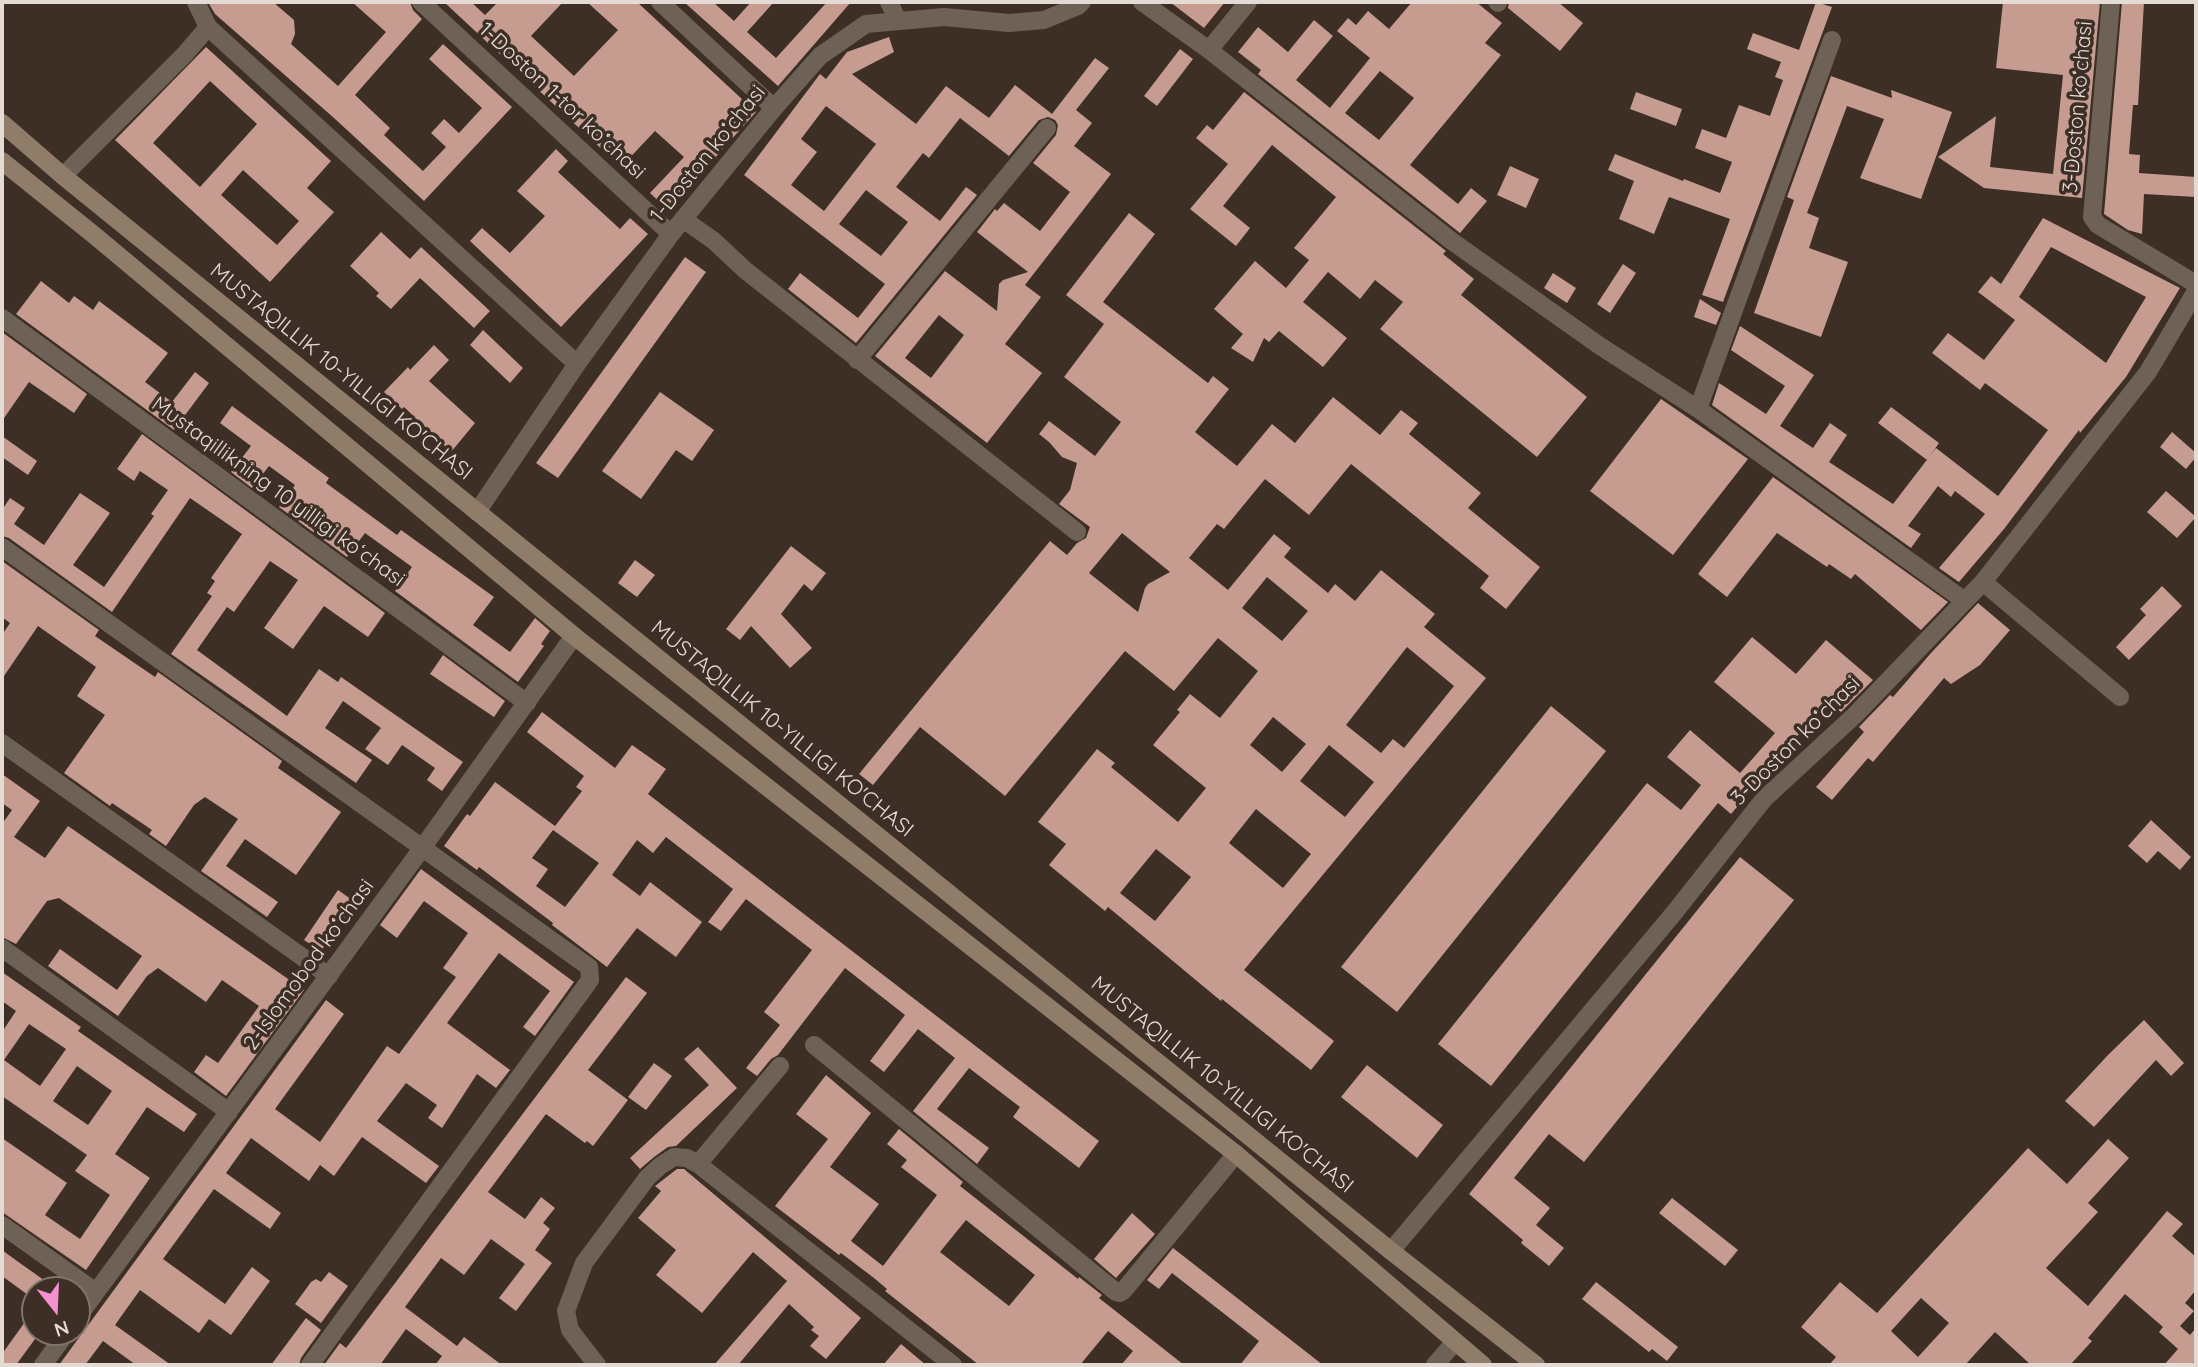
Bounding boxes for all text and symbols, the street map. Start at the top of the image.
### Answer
street label: 1-Doston 1-tor koʻchasi [474,17,650,185]
street label: 3-Doston koʻchasi [2058,20,2098,194]
street label: 1-Doston koʻchasi [645,80,771,228]
street label: MUSTAQILLIK 10-YILLIGI KO'CHASI [205,258,477,486]
street label: Mustaqillikning 10 yilligi koʻchasi [147,392,409,592]
street label: MUSTAQILLIK 10-YILLIGI KO'CHASI [646,615,918,843]
street label: 3-Doston koʻchasi [1726,671,1866,811]
street label: 2-Islomobod koʻchasi [238,874,380,1056]
street label: MUSTAQILLIK 10-YILLIGI KO'CHASI [1086,971,1358,1199]
north arrow [21,1276,91,1346]
text: N [52,1315,72,1343]

